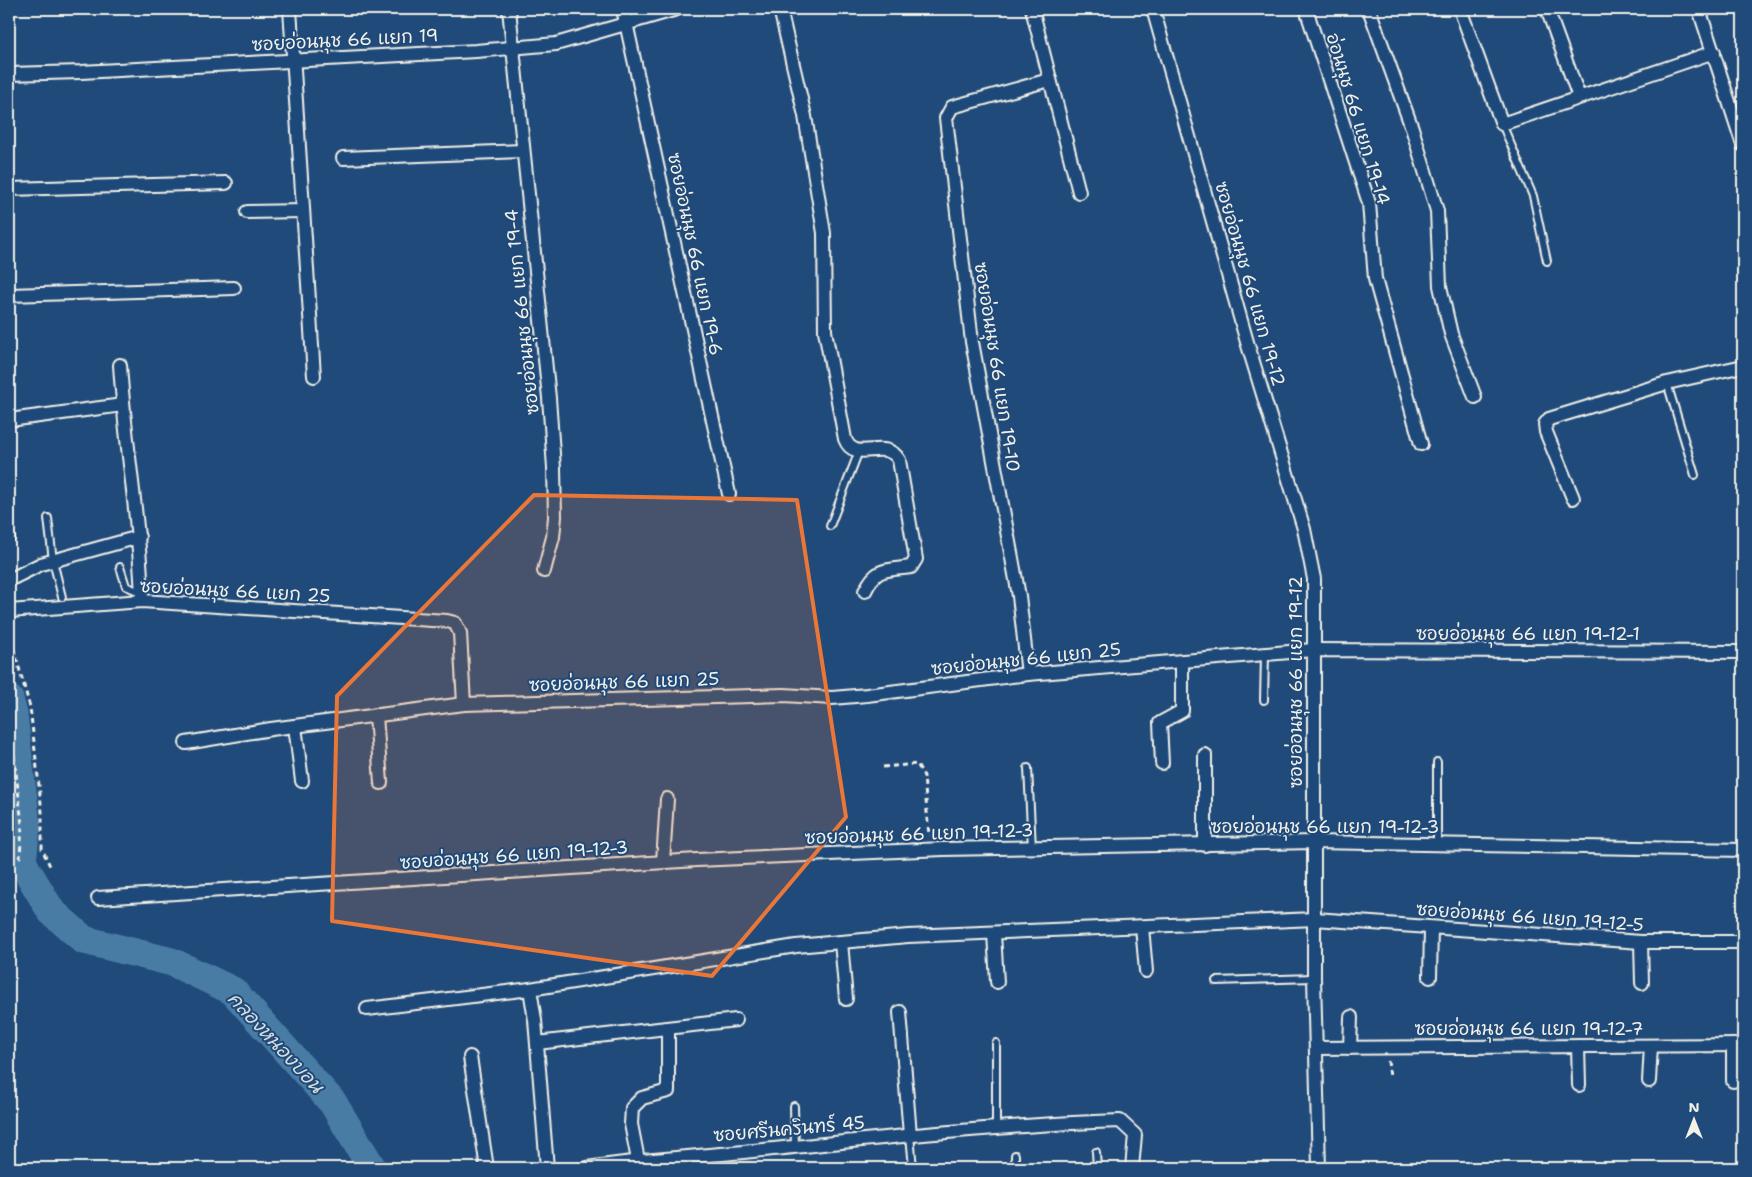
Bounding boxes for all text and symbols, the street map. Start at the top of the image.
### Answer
street label: ซอยอ่อนนุช 66 แยก 19 [251,23,439,59]
street label: อ่อนนุช 66 แยก 19-14 [1319,30,1396,208]
street label: ซอยอ่อนนุช 66 แยก 19-6 [660,151,728,358]
street label: ซอยอ่อนนุช 66 แยก 19-12 [1207,179,1291,390]
street label: ซอยอ่อนนุช 66 แยก 19-4 [499,208,547,416]
street label: ซอยอ่อนนุช 66 แยก 19-10 [967,260,1025,474]
street label: ซอยอ่อนนุช 66 แยก 25 [139,574,331,610]
street label: ซอยอ่อนนุช 66 แยก 19-12 [1284,576,1310,788]
street label: ซอยอ่อนนุช 66 แยก 19-12-1 [1416,622,1640,648]
street label: ซอยอ่อนนุช 66 แยก 25 [930,637,1122,683]
street label: ซอยอ่อนนุช 66 แยก 25 [528,667,720,699]
street label: ซอยอ่อนนุช 66 แยก 19-12-3 [1211,815,1439,841]
street label: ซอยอ่อนนุช 66 แยก 19-12-3 [804,818,1034,852]
street label: ซอยอ่อนนุช 66 แยก 19-12-3 [399,835,629,877]
street label: ซอยอ่อนนุช 66 แยก 19-12-5 [1415,897,1645,939]
water label: คลองหนองบอน [222,987,330,1099]
street label: ซอยอ่อนนุช 66 แยก 19-12-7 [1415,1017,1643,1043]
north arrow [1670,1094,1720,1144]
text: N [1688,1098,1700,1116]
street label: ซอยศรีนครินทร์ 45 [712,1109,866,1148]

